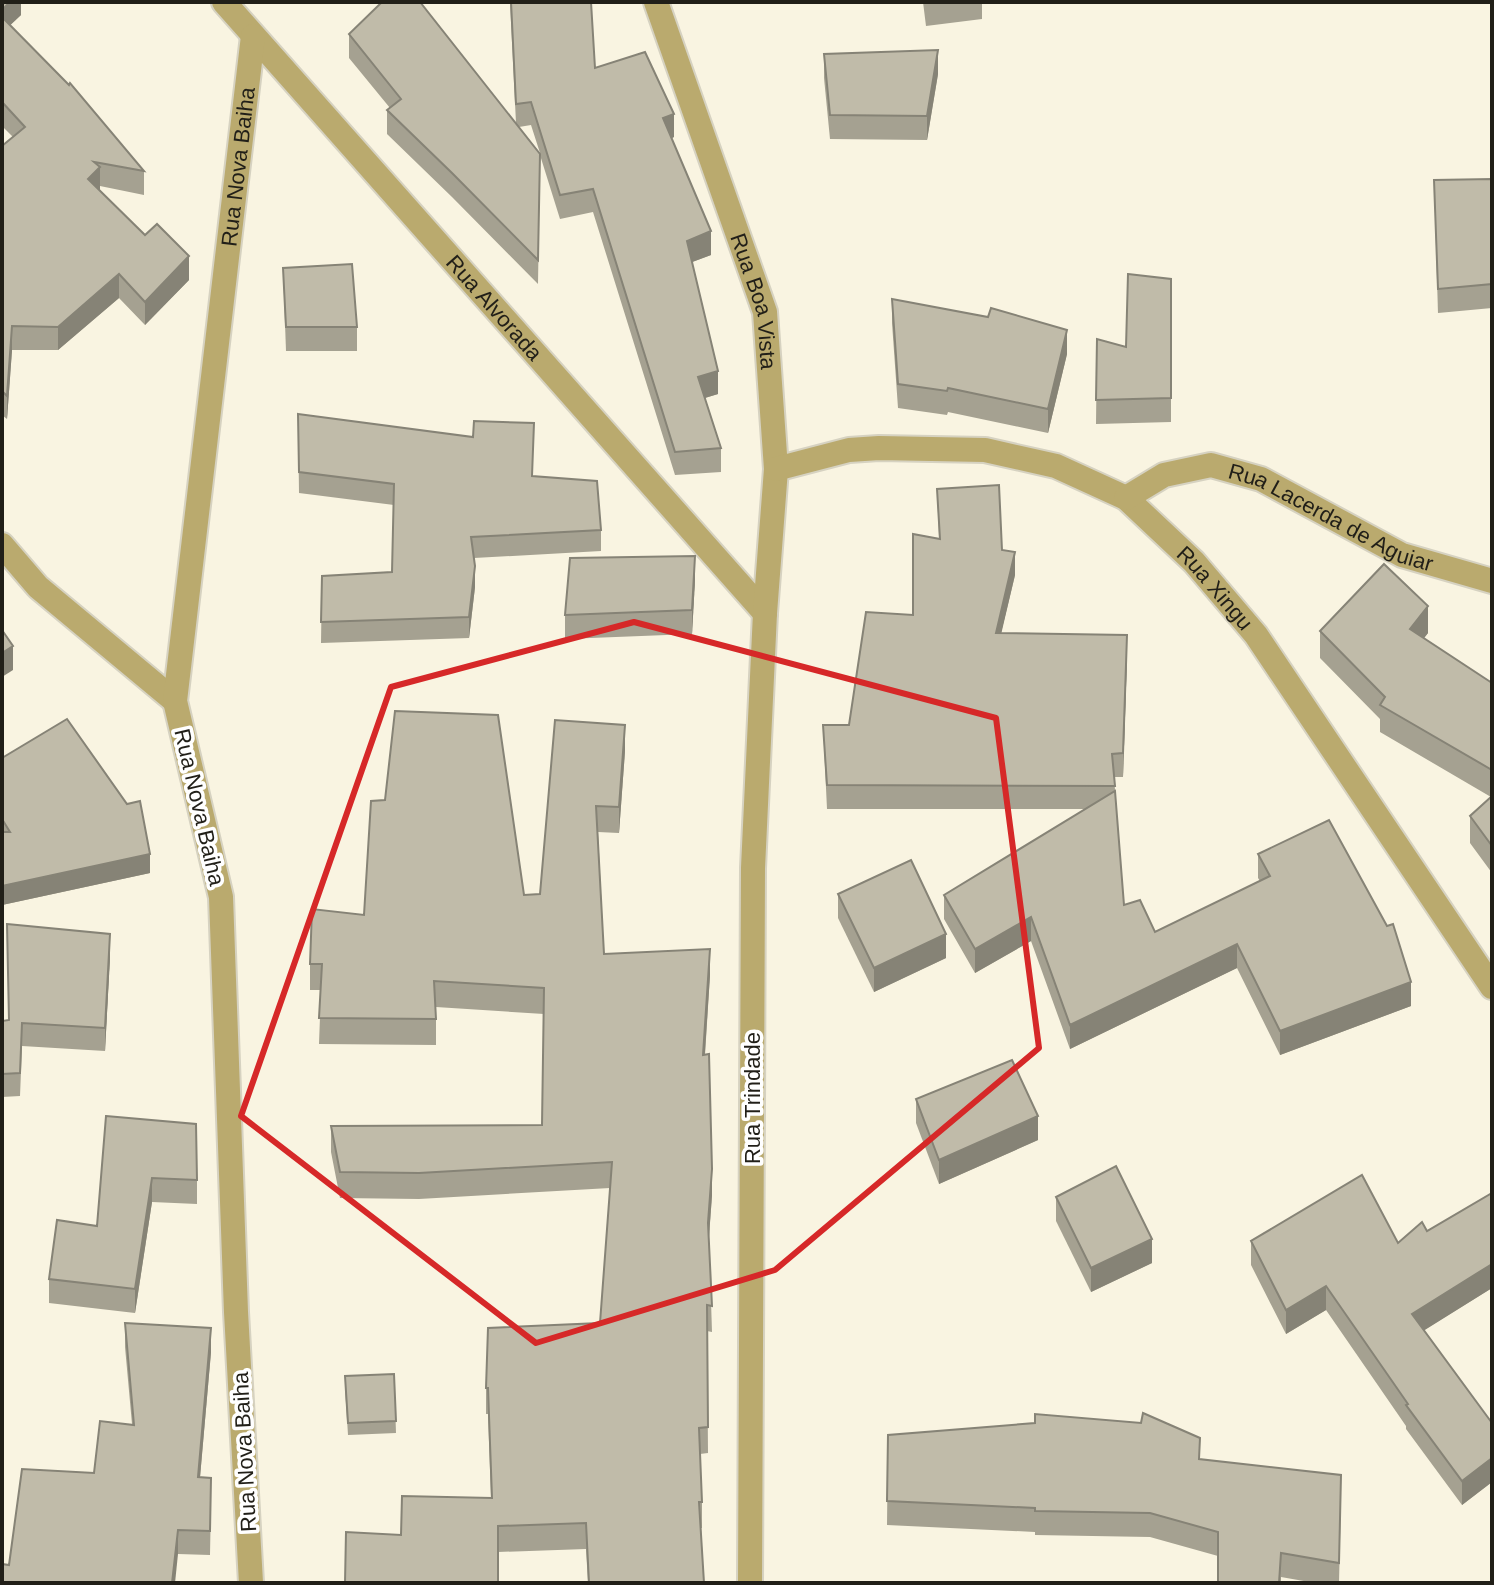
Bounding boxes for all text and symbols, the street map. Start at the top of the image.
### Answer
street label: Rua Nova Baiha [216,85,260,248]
street label: Rua Boa Vista [725,230,781,371]
street label: Rua Alvorada [441,250,548,366]
street label: Rua Lacerda de Aguiar [1226,459,1436,576]
street label: Rua Xingu [1172,541,1258,635]
street label: Rua Nova Baiha [169,726,230,889]
street label: Rua Trindade [740,1032,765,1164]
street label: Rua Nova Baiha [228,1371,261,1533]

